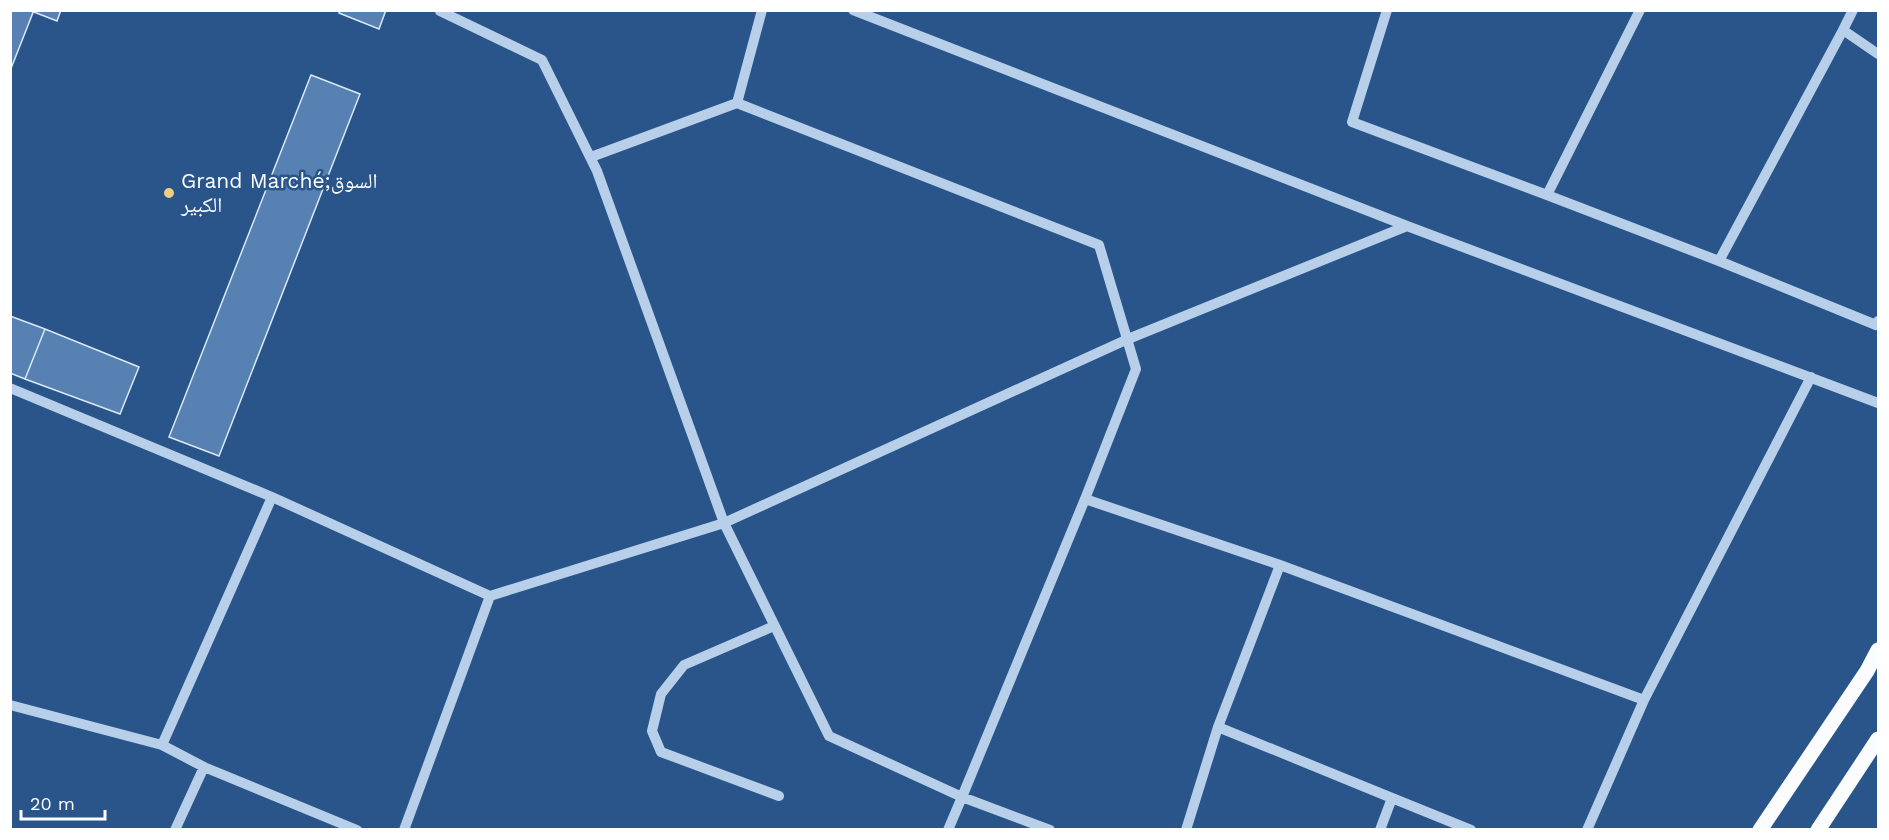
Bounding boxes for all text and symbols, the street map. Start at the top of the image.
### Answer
place label: Grand Marché;السوق الكبير [180,168,378,217]
marker: Grand Marché;السوق الكبير [162,186,176,200]
scale bar [21,783,105,821]
text: 20 m [30,793,75,814]

